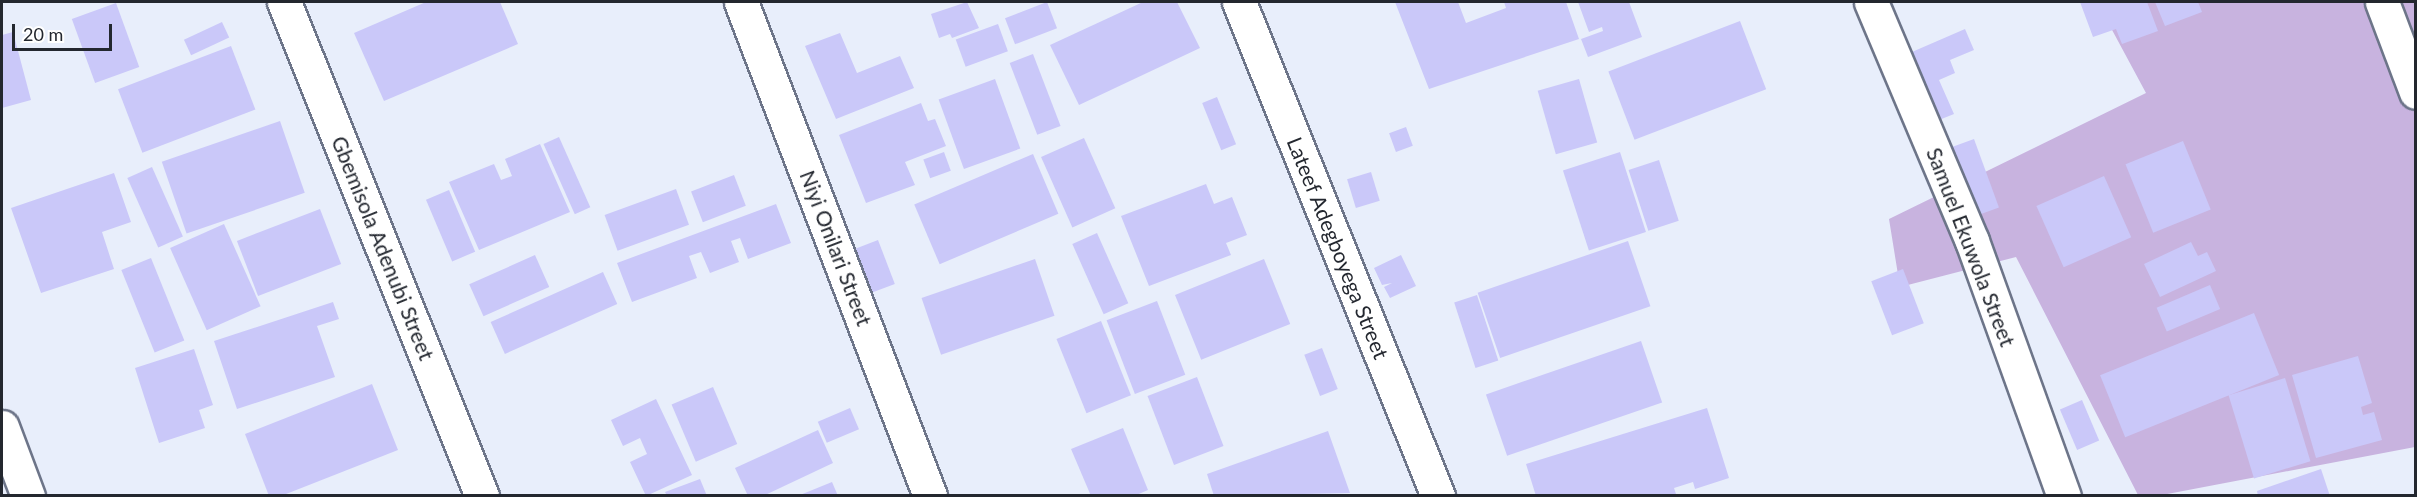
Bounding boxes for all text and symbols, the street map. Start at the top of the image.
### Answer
scale bar [15,12,116,50]
text: 20 m [23,23,63,45]
street label: Gbemisola Adenubi Street [326,132,440,364]
street label: Lateef Adegboyega Street [1282,133,1394,363]
street label: Samuel Ekuwola Street [1921,144,2021,350]
street label: Niyi Onilari Street [795,167,877,329]

